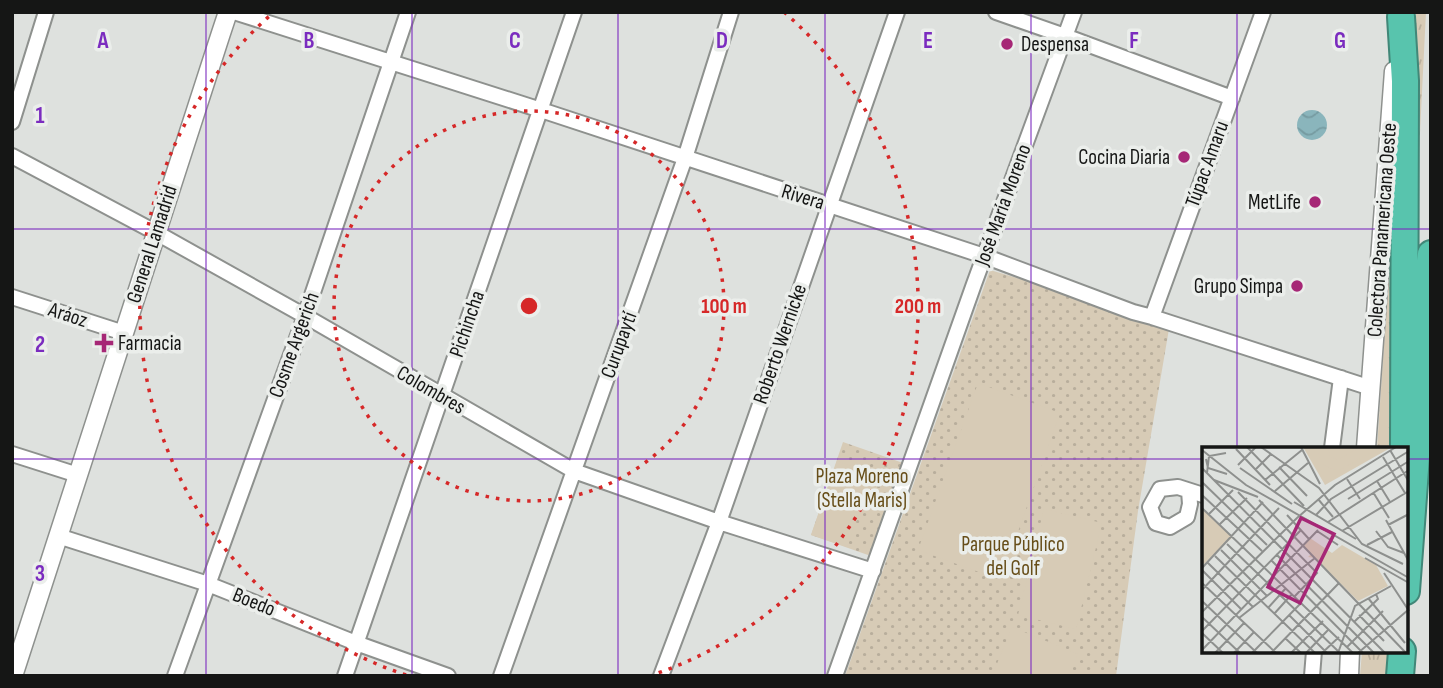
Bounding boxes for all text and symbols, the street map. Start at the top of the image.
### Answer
text: A [97,27,110,55]
text: B [304,27,315,55]
text: C [509,27,521,55]
text: D [716,27,728,55]
text: E [923,27,933,55]
text: F [1129,27,1139,55]
text: G [1334,27,1346,55]
place label: Despensa [1021,32,1089,57]
marker: Despensa [999,36,1015,52]
text: 1 [35,102,45,130]
street label: Túpac Amaru [1180,117,1234,211]
street label: Colectora Panamericana Oeste [1362,122,1402,338]
street label: José María Moreno [969,141,1037,270]
place label: Cocina Diaria [1078,145,1170,170]
marker: Cocina Diaria [1176,149,1192,165]
street label: Rivera [778,179,828,215]
street label: General Lamadrid [121,182,183,306]
place label: MetLife [1248,190,1301,215]
marker: MetLife [1307,194,1323,210]
place label: Grupo Simpa [1194,274,1283,299]
marker: Grupo Simpa [1289,278,1305,294]
street label: Roberto Wernicke [748,281,812,407]
street label: Pichincha [444,288,490,360]
street label: Cosme Argerich [263,289,325,401]
centre of rings [517,294,541,318]
text: 100 m [701,294,747,319]
text: 200 m [895,294,941,319]
street label: Aráoz [45,297,91,333]
street label: Curupaytí [595,308,643,382]
text: 2 [35,331,45,359]
place label: Farmacia [118,331,182,356]
marker: Farmacia [96,335,112,351]
street label: Colombres [392,360,470,420]
inset map [1202,447,1408,653]
park label: Plaza Moreno (Stella Maris) [816,464,908,513]
park label: Parque Público del Golf [961,532,1065,581]
text: 3 [35,560,45,588]
street label: Boedo [229,582,279,622]

